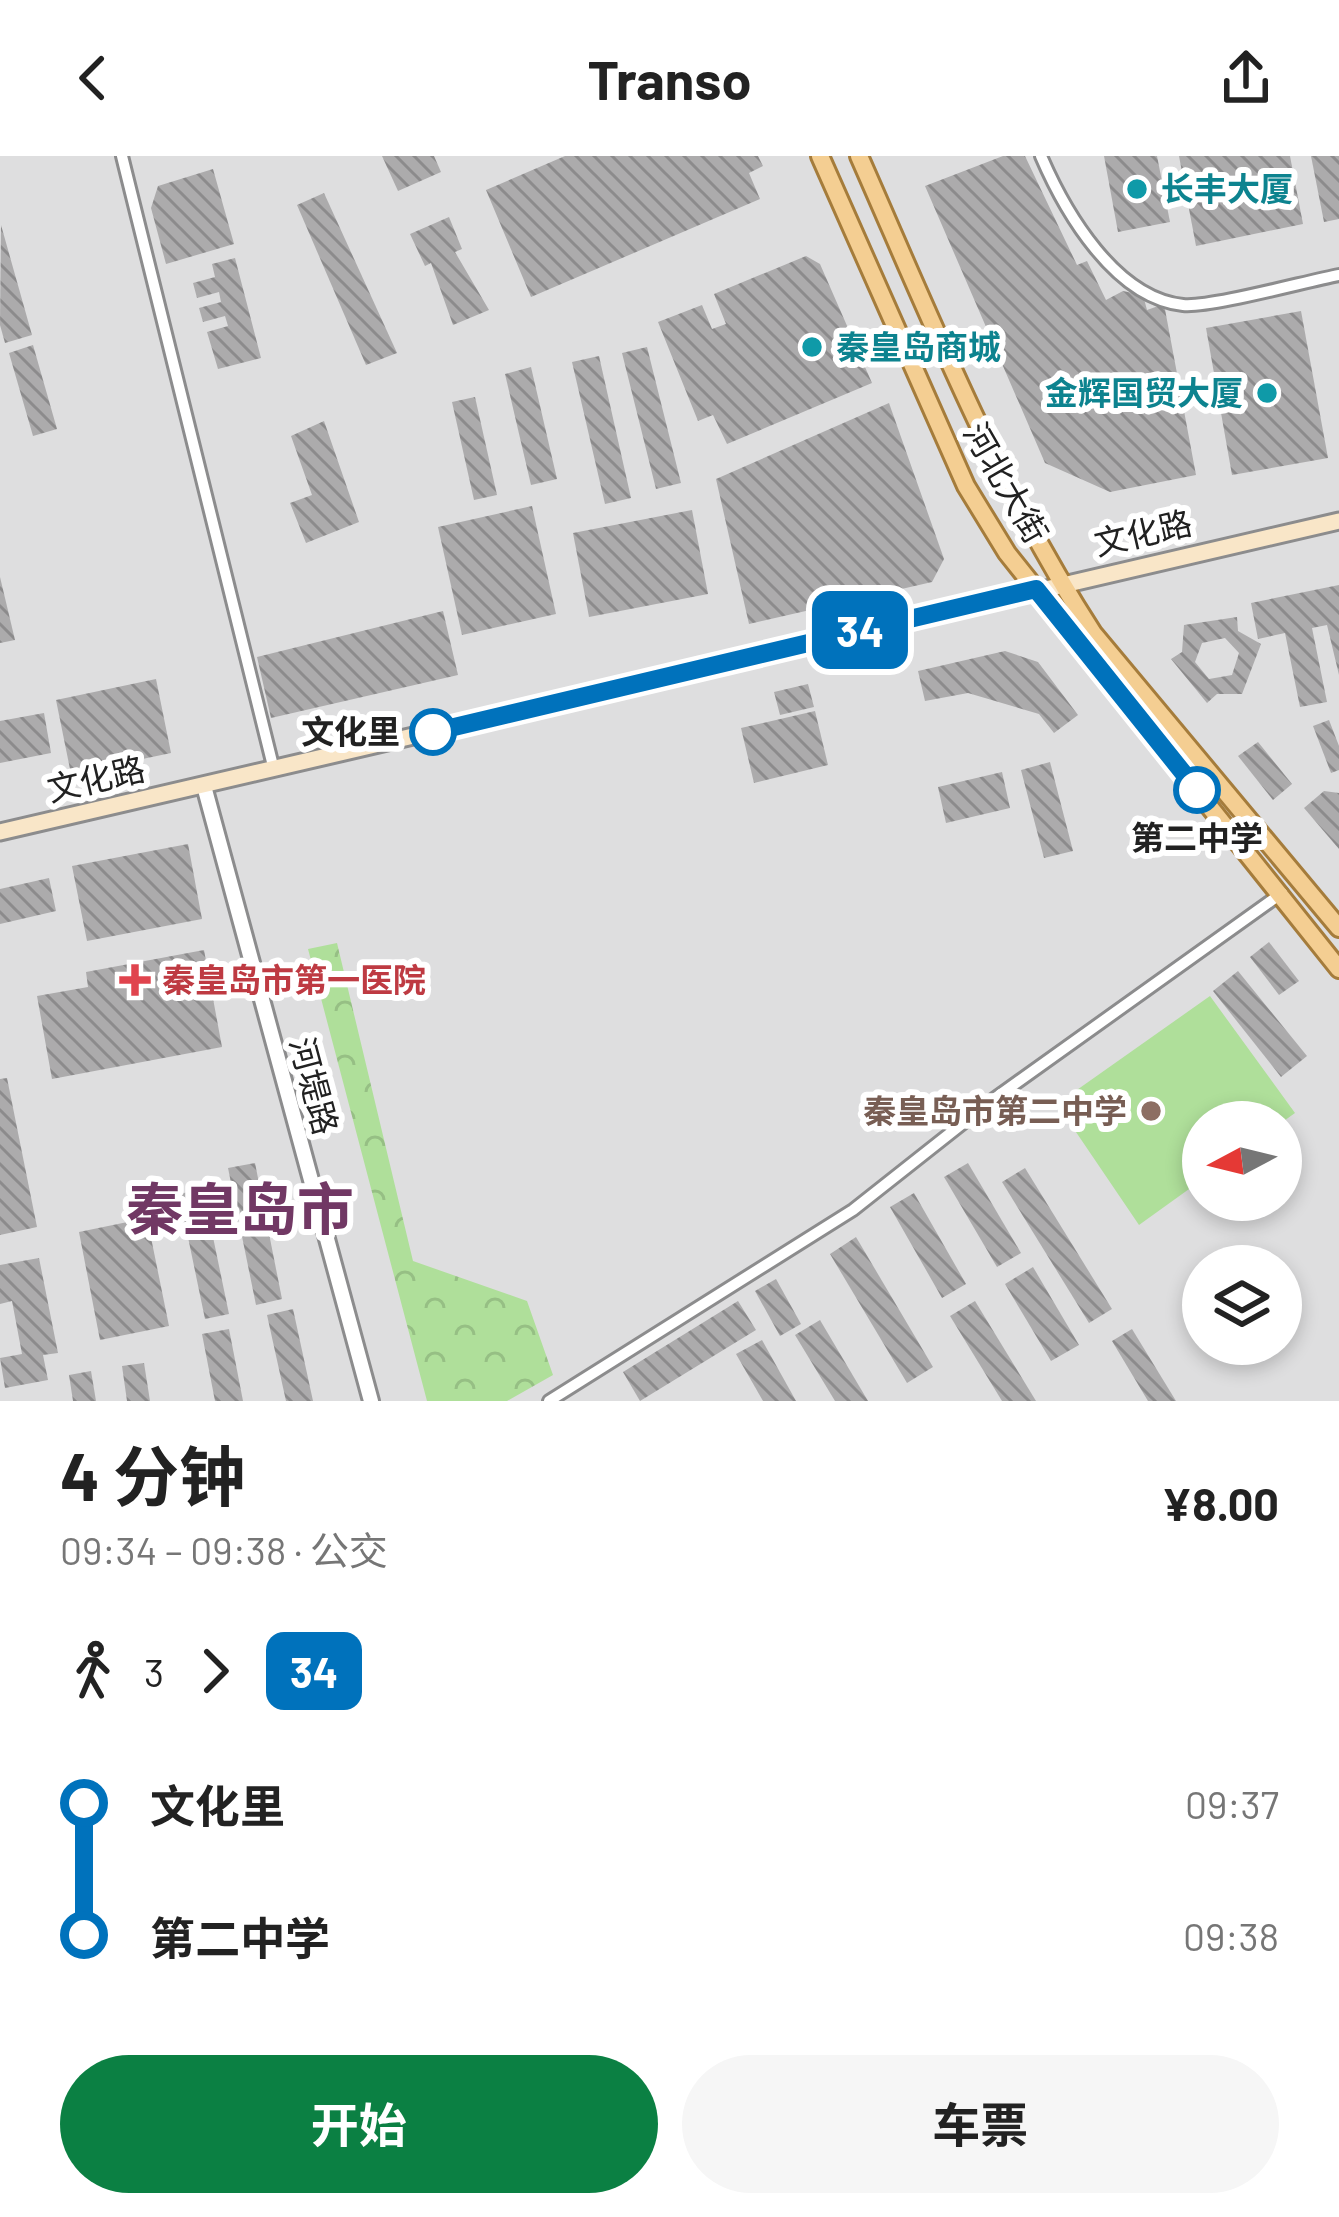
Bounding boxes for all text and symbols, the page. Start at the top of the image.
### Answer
icon: back [60,45,126,111]
icon: share [1213,45,1279,111]
text: Transo [587,46,752,111]
place label: 长丰大厦 [1161,168,1293,208]
marker: 长丰大厦 [1124,176,1150,202]
place label: 秦皇岛商城 [836,326,1001,366]
marker: 秦皇岛商城 [799,334,825,360]
place label: 金辉国贸大厦 [1045,372,1243,412]
marker: 金辉国贸大厦 [1254,380,1280,406]
street label: 河北大街 [957,415,1057,550]
street label: 文化路 [1090,501,1196,563]
line badge: 34 [806,591,914,669]
text: 34 [836,605,884,655]
marker: 文化里 [411,710,455,754]
place label: 文化里 [301,711,400,751]
street label: 文化路 [43,747,149,809]
marker: 第二中学 [1175,768,1219,812]
place label: 第二中学 [1131,817,1263,857]
place label: 秦皇岛市第一医院 [162,959,426,999]
marker: 秦皇岛市第一医院 [119,964,151,996]
street label: 河堤路 [283,1033,347,1139]
place label: 秦皇岛市第二中学 [863,1090,1127,1130]
marker: 秦皇岛市第二中学 [1138,1098,1164,1124]
north arrow [1182,1101,1302,1221]
map controls [1182,1101,1302,1365]
district label: 秦皇岛市 [126,1173,354,1241]
button: layers [1182,1245,1302,1365]
text: 4 分钟 [60,1435,245,1514]
text: ¥8.00 [1162,1476,1279,1530]
text: 09:34 – 09:38 · 公交 [60,1526,388,1573]
icon: walk [60,1638,126,1704]
icon: forward [182,1638,248,1704]
text: 34 [290,1646,338,1696]
text: 3 [144,1648,164,1695]
text: 文化里 [150,1778,285,1832]
text: 09:37 [1185,1780,1279,1827]
text: 第二中学 [150,1910,330,1964]
text: 09:38 [1183,1912,1279,1959]
button: 开始 [60,2055,658,2193]
button: 车票 [682,2055,1279,2193]

